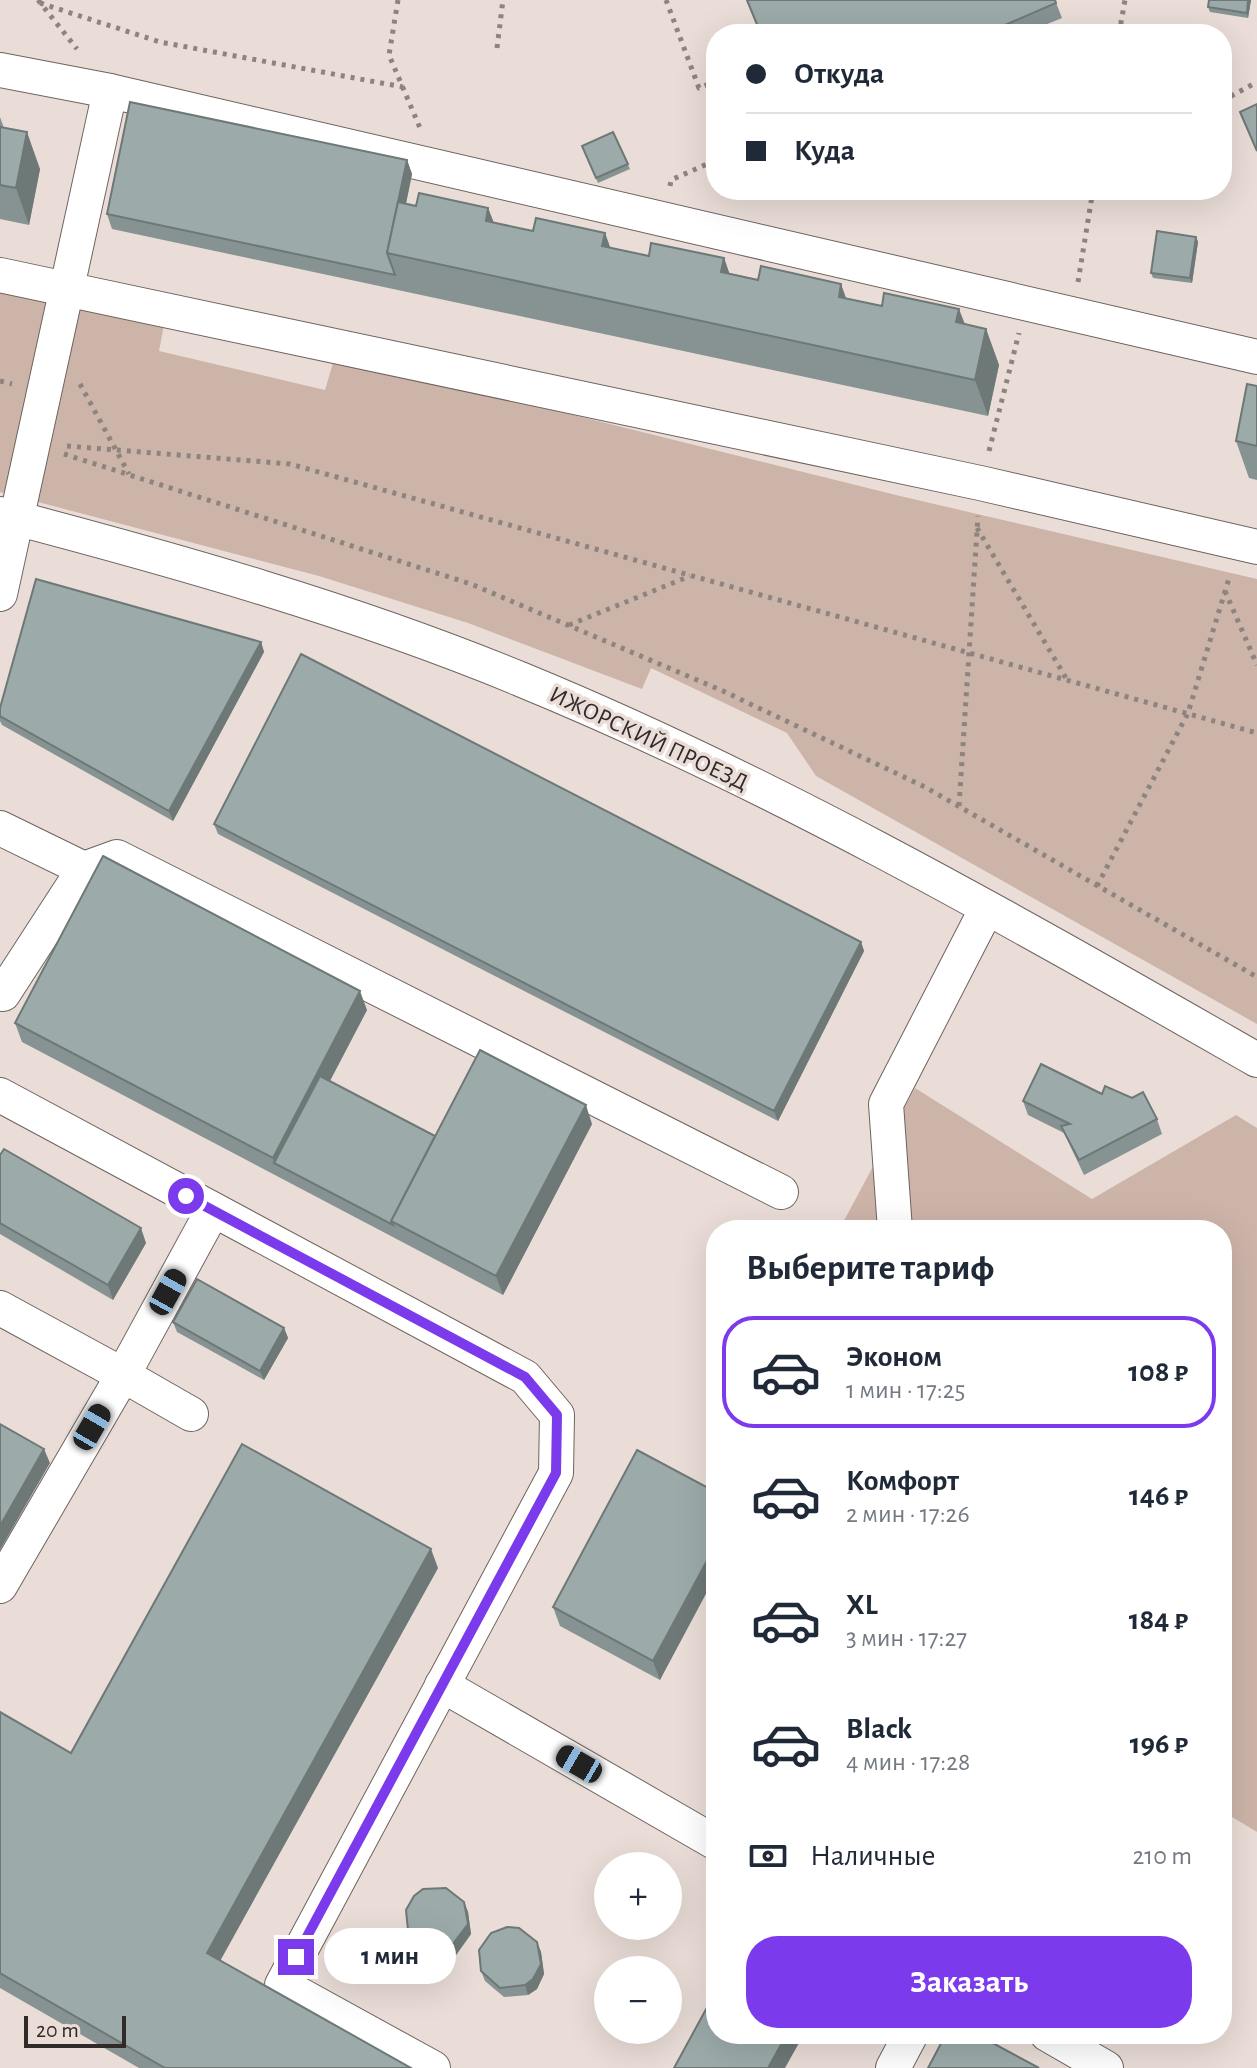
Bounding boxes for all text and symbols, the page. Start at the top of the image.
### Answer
text: Откуда [794,59,884,89]
text: Куда [794,136,855,166]
street label: ИЖОРСКИЙ ПРОЕЗД [546,682,752,795]
route start [168,1178,204,1214]
text: Выберите тариф [746,1250,994,1286]
car [146,1265,190,1319]
icon: car [750,1336,822,1408]
text: Эконом [846,1342,942,1372]
text: 108 ₽ [1128,1357,1188,1387]
text: 1 мин · 17:25 [846,1377,965,1403]
car [70,1400,114,1454]
icon: car [750,1460,822,1532]
text: Комфорт [846,1466,959,1496]
text: 146 ₽ [1129,1481,1188,1511]
text: 2 мин · 17:26 [846,1501,970,1527]
icon: car [750,1584,822,1656]
text: XL [846,1590,878,1620]
text: 184 ₽ [1129,1605,1188,1635]
text: 3 мин · 17:27 [846,1625,967,1651]
icon: car [750,1708,822,1780]
text: Black [846,1714,912,1744]
text: 196 ₽ [1130,1729,1188,1759]
car [552,1742,606,1786]
text: 4 мин · 17:28 [846,1749,970,1775]
icon: cash [746,1834,790,1878]
text: Наличные [810,1841,936,1871]
text: 210 m [1132,1843,1192,1869]
map controls [594,1852,682,2044]
button: + [594,1852,682,1940]
callout: 1 мин [324,1929,456,1985]
button: Заказать [746,1936,1192,2028]
route end [278,1939,314,1975]
text: 1 мин [361,1943,419,1969]
button: − [594,1956,682,2044]
scale bar [24,2012,126,2048]
text: 20 m [36,2019,79,2041]

